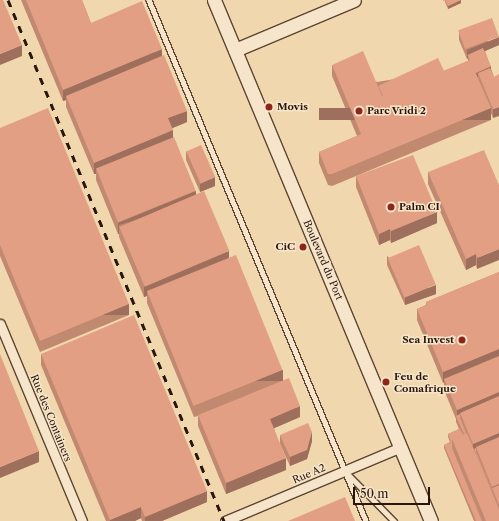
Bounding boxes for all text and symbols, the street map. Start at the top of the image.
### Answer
place label: Movis [277,101,308,113]
marker: Movis [264,102,274,112]
place label: Parc Vridi 2 [367,105,426,117]
marker: Parc Vridi 2 [354,106,364,116]
place label: Palm CI [399,201,440,213]
marker: Palm CI [386,202,396,212]
street label: Boulevard du Port [301,218,345,302]
place label: CiC [275,241,295,253]
marker: CiC [298,242,308,252]
place label: Sea Invest [402,334,454,346]
marker: Sea Invest [457,335,467,345]
place label: Feu de Comafrique [394,370,456,394]
street label: Rue des Containers [28,373,74,463]
marker: Feu de Comafrique [381,377,391,387]
street label: Rue A2 [290,462,328,486]
scale bar [355,479,432,505]
text: 50 m [360,486,389,501]

